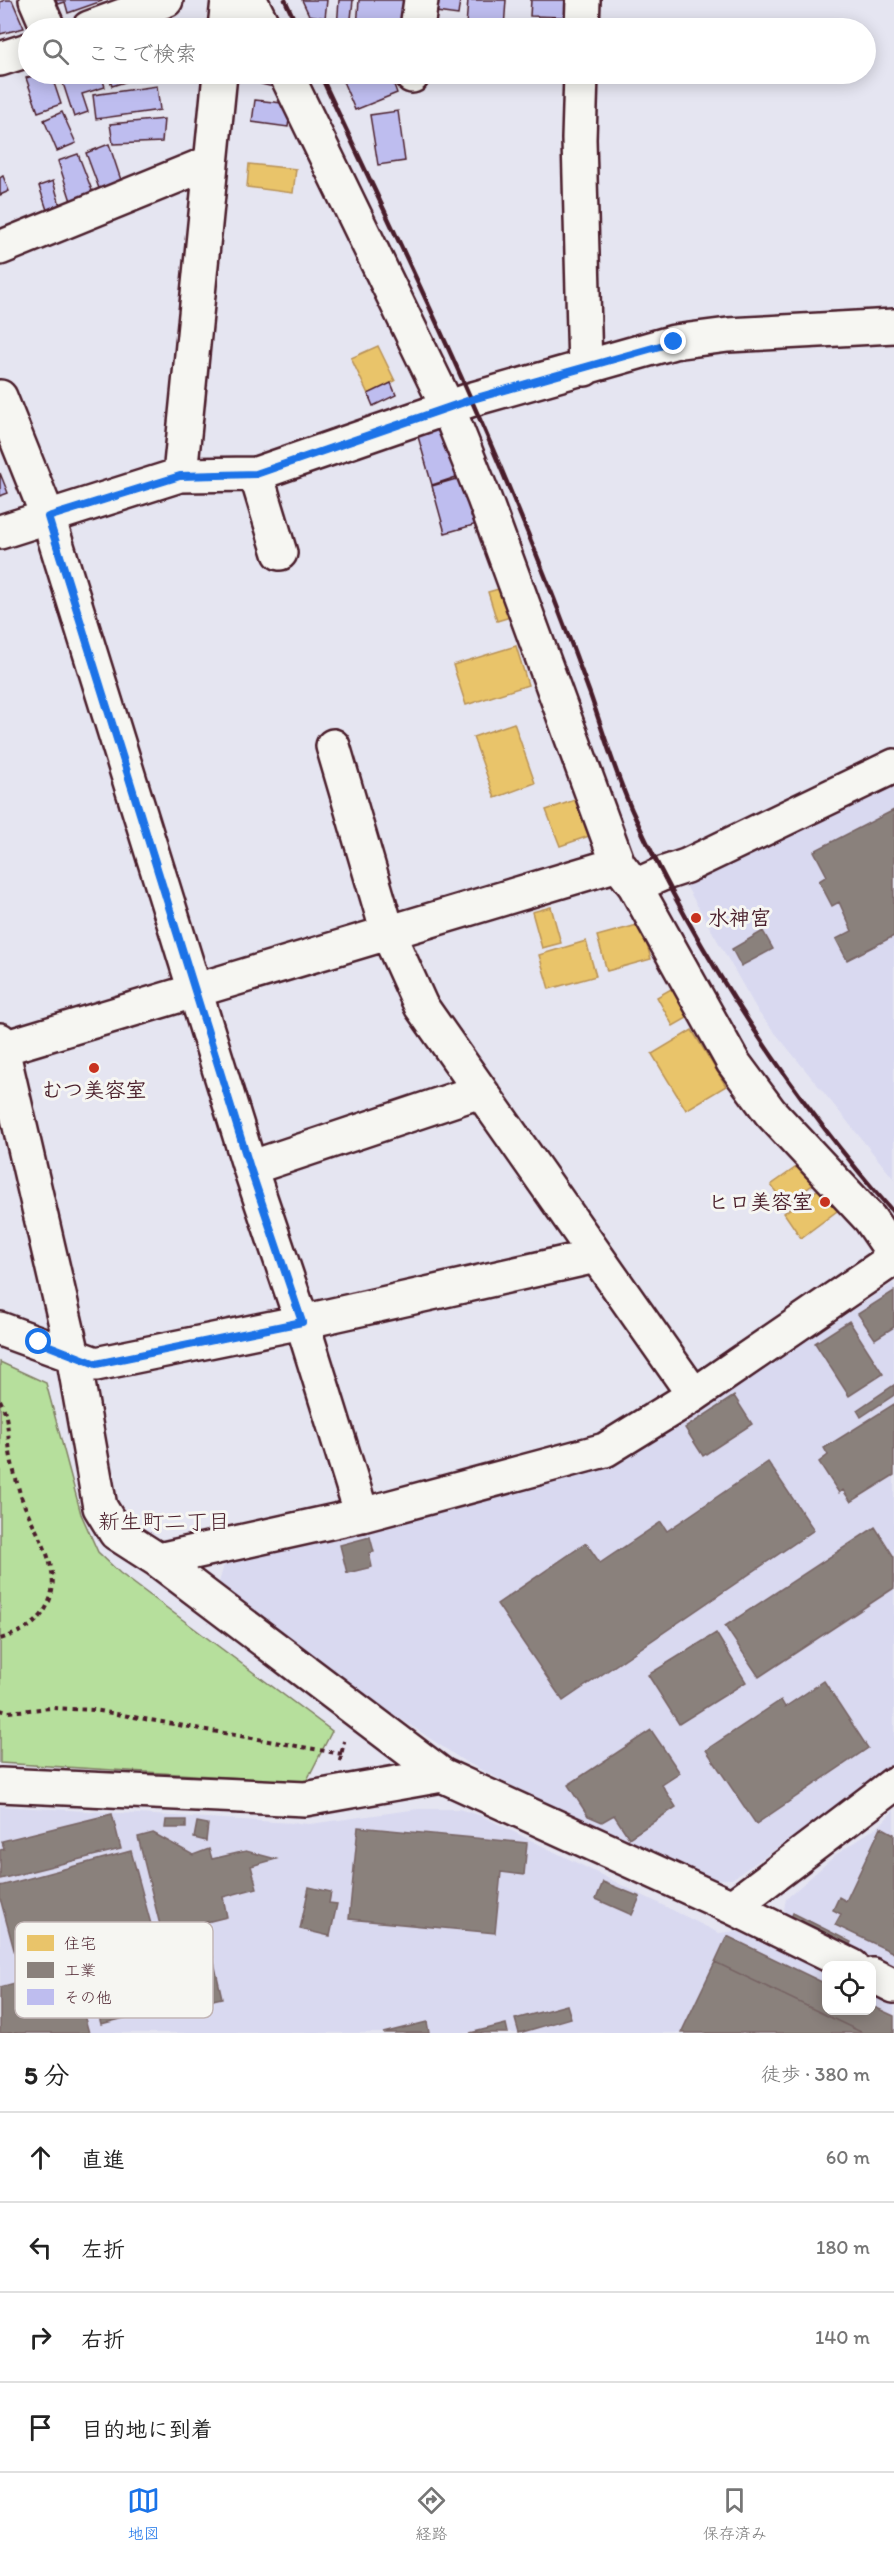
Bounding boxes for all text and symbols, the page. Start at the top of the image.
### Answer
search box [18,18,876,84]
icon: search [39,35,72,68]
text: ここで検索 [87,40,197,67]
route end [660,328,686,354]
place label: 水神宮 [708,905,771,930]
marker: 水神宮 [689,911,703,925]
marker: むつ美容室 [87,1061,101,1075]
place label: むつ美容室 [42,1077,147,1102]
place label: ヒロ美容室 [708,1189,813,1214]
marker: ヒロ美容室 [818,1195,832,1209]
route start [25,1328,51,1354]
district label: 新生町二丁目 [98,1508,230,1535]
legend [15,1922,213,2018]
text: 住宅 [64,1934,96,1953]
text: 工業 [64,1961,96,1980]
map controls [822,1961,876,2015]
button: locate [822,1961,876,2015]
text: その他 [64,1988,112,2007]
text: 5 分 [24,2059,70,2091]
text: 徒歩 · 380 m [761,2062,870,2086]
icon: ahead [24,2141,57,2174]
text: 60 m [826,2145,870,2169]
text: 直進 [81,2146,125,2173]
icon: left [24,2231,57,2264]
text: 180 m [816,2235,870,2259]
text: 左折 [81,2236,125,2263]
icon: right [24,2321,57,2354]
text: 140 m [815,2325,870,2349]
text: 右折 [81,2326,125,2353]
icon: arrive [24,2411,57,2444]
text: 目的地に到着 [81,2416,213,2443]
tab: 地図 [127,2484,160,2544]
tab: 経路 [415,2484,448,2544]
tab: 保存済み [703,2484,767,2544]

